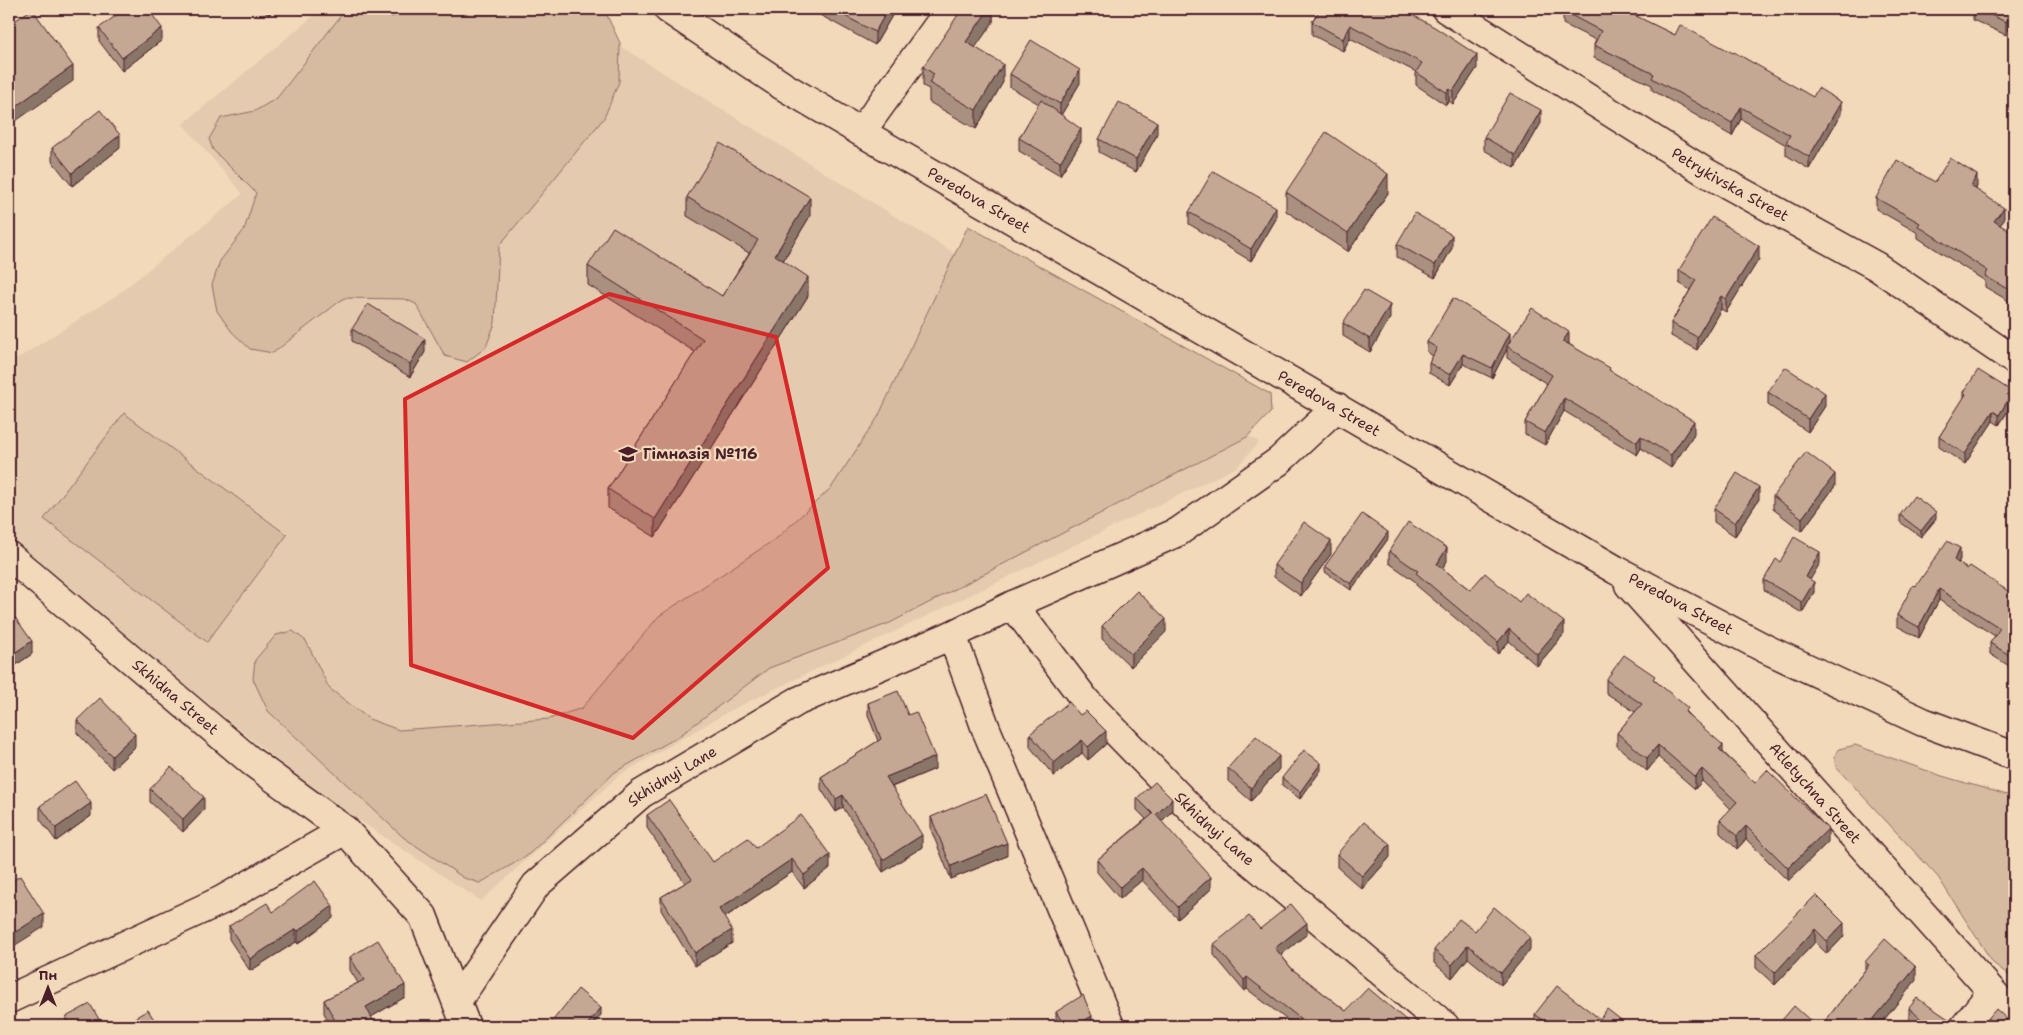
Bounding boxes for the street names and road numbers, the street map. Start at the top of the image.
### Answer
street label: Petrykivska Street [1667,143,1792,226]
street label: Peredova Street [924,163,1034,238]
street label: Peredova Street [1274,366,1384,441]
street label: Peredova Street [1625,568,1737,640]
street label: Skhidna Street [128,655,223,739]
street label: Atletychna Street [1764,738,1865,848]
street label: Skhidnyi Lane [623,741,720,811]
street label: Skhidnyi Lane [1170,788,1259,870]

